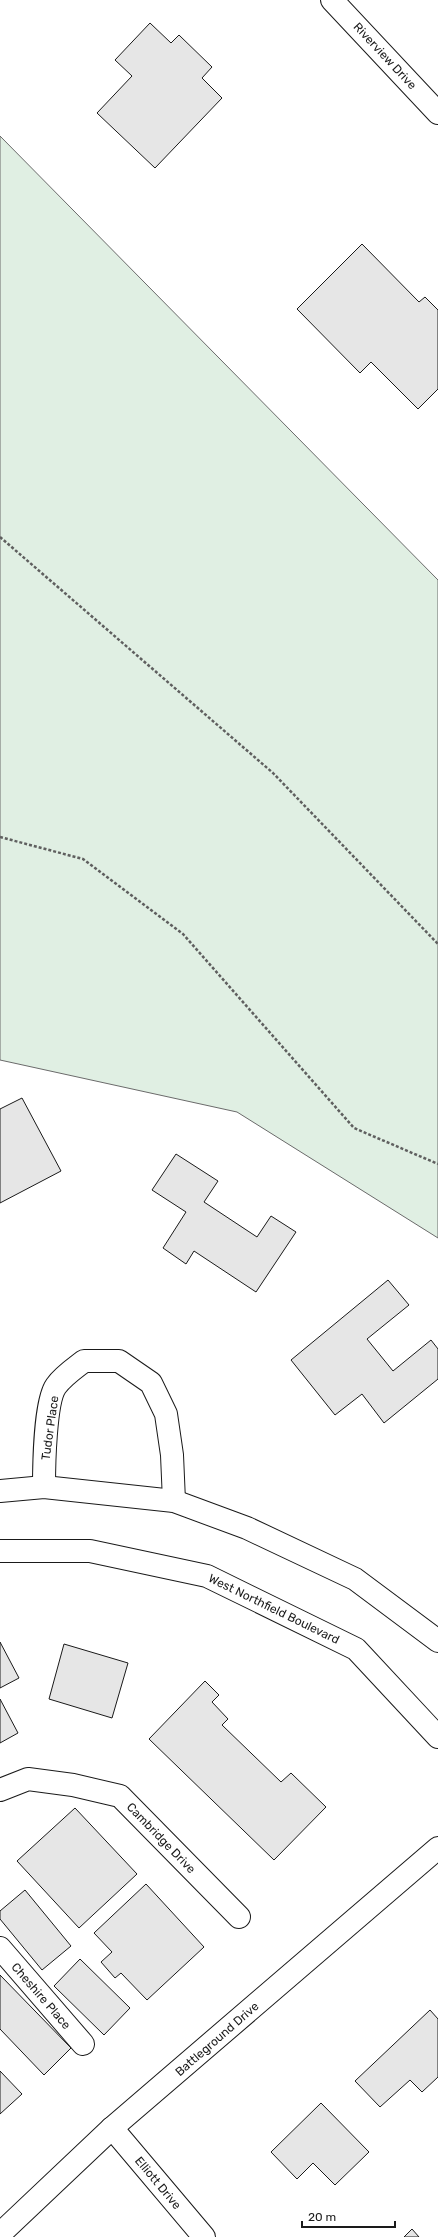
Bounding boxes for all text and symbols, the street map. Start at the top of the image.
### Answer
street label: Riverview Drive [351,20,420,92]
street label: Tudor Place [39,1395,61,1461]
street label: West Northfield Boulevard [206,1571,342,1647]
street label: Cambridge Drive [124,1800,198,1876]
street label: Cheshire Place [8,1960,74,2032]
street label: Battleground Drive [173,1999,262,2079]
street label: Elliott Drive [132,2154,184,2212]
scale bar [302,2203,395,2229]
text: 20 m [308,2210,336,2224]

